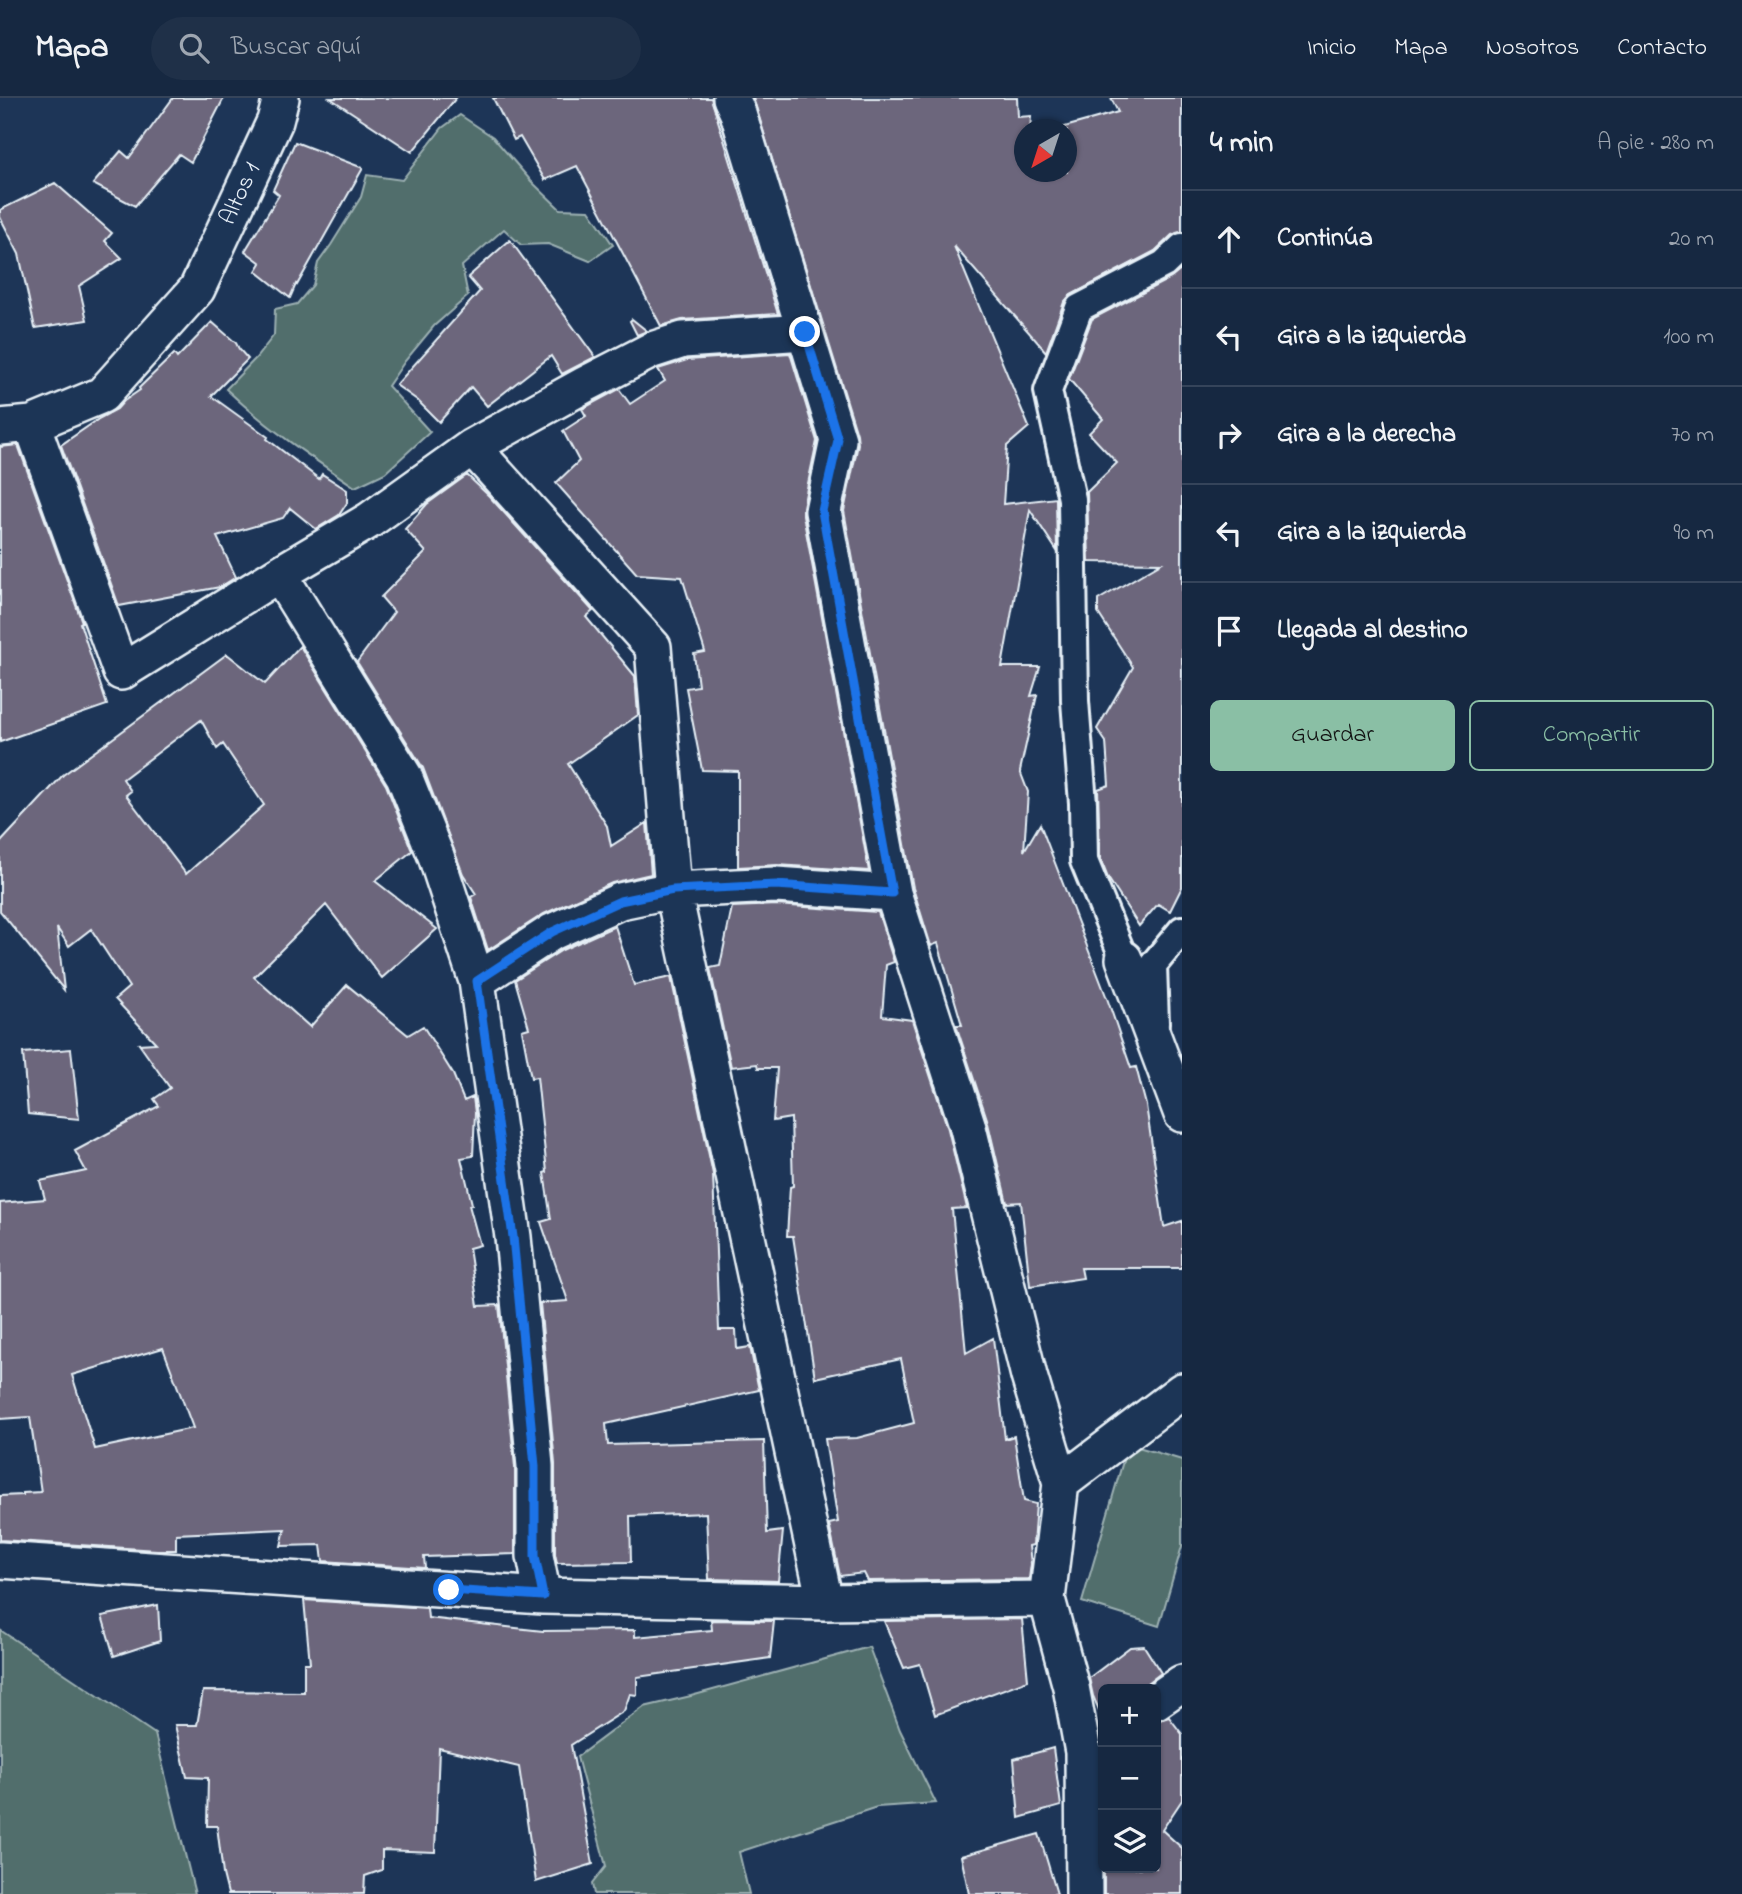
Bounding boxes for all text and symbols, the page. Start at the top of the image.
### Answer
search box [151,17,641,80]
text: Mapa [35,24,109,72]
icon: search [175,29,213,67]
text: Buscar aquí [231,29,361,67]
text: Inicio [1307,31,1356,66]
text: Mapa [1394,31,1448,66]
text: Nosotros [1486,31,1579,66]
text: Contacto [1617,31,1707,66]
north arrow [1014,119,1077,182]
text: 4 min [1210,122,1273,166]
text: A pie · 280 m [1597,127,1714,160]
street label: Altos 1 [211,157,271,231]
icon: ahead [1210,220,1248,258]
text: Continúa [1277,220,1373,258]
text: 20 m [1669,223,1714,256]
route end [789,316,820,347]
icon: left [1210,318,1248,356]
text: Gira a la izquierda [1277,318,1466,356]
text: 100 m [1663,321,1714,354]
icon: right [1210,416,1248,454]
text: Gira a la derecha [1277,416,1456,454]
text: 70 m [1671,419,1714,452]
icon: left [1210,514,1248,552]
text: Gira a la izquierda [1277,514,1466,552]
text: 90 m [1674,517,1714,550]
icon: arrive [1210,612,1248,650]
text: Llegada al destino [1277,612,1468,650]
button: Guardar [1210,700,1455,771]
button: Compartir [1469,700,1714,771]
route start [433,1574,464,1605]
map controls [1098,1684,1161,1873]
button: + [1098,1684,1161,1747]
button: − [1098,1747,1161,1810]
button: layers [1098,1810,1161,1873]

